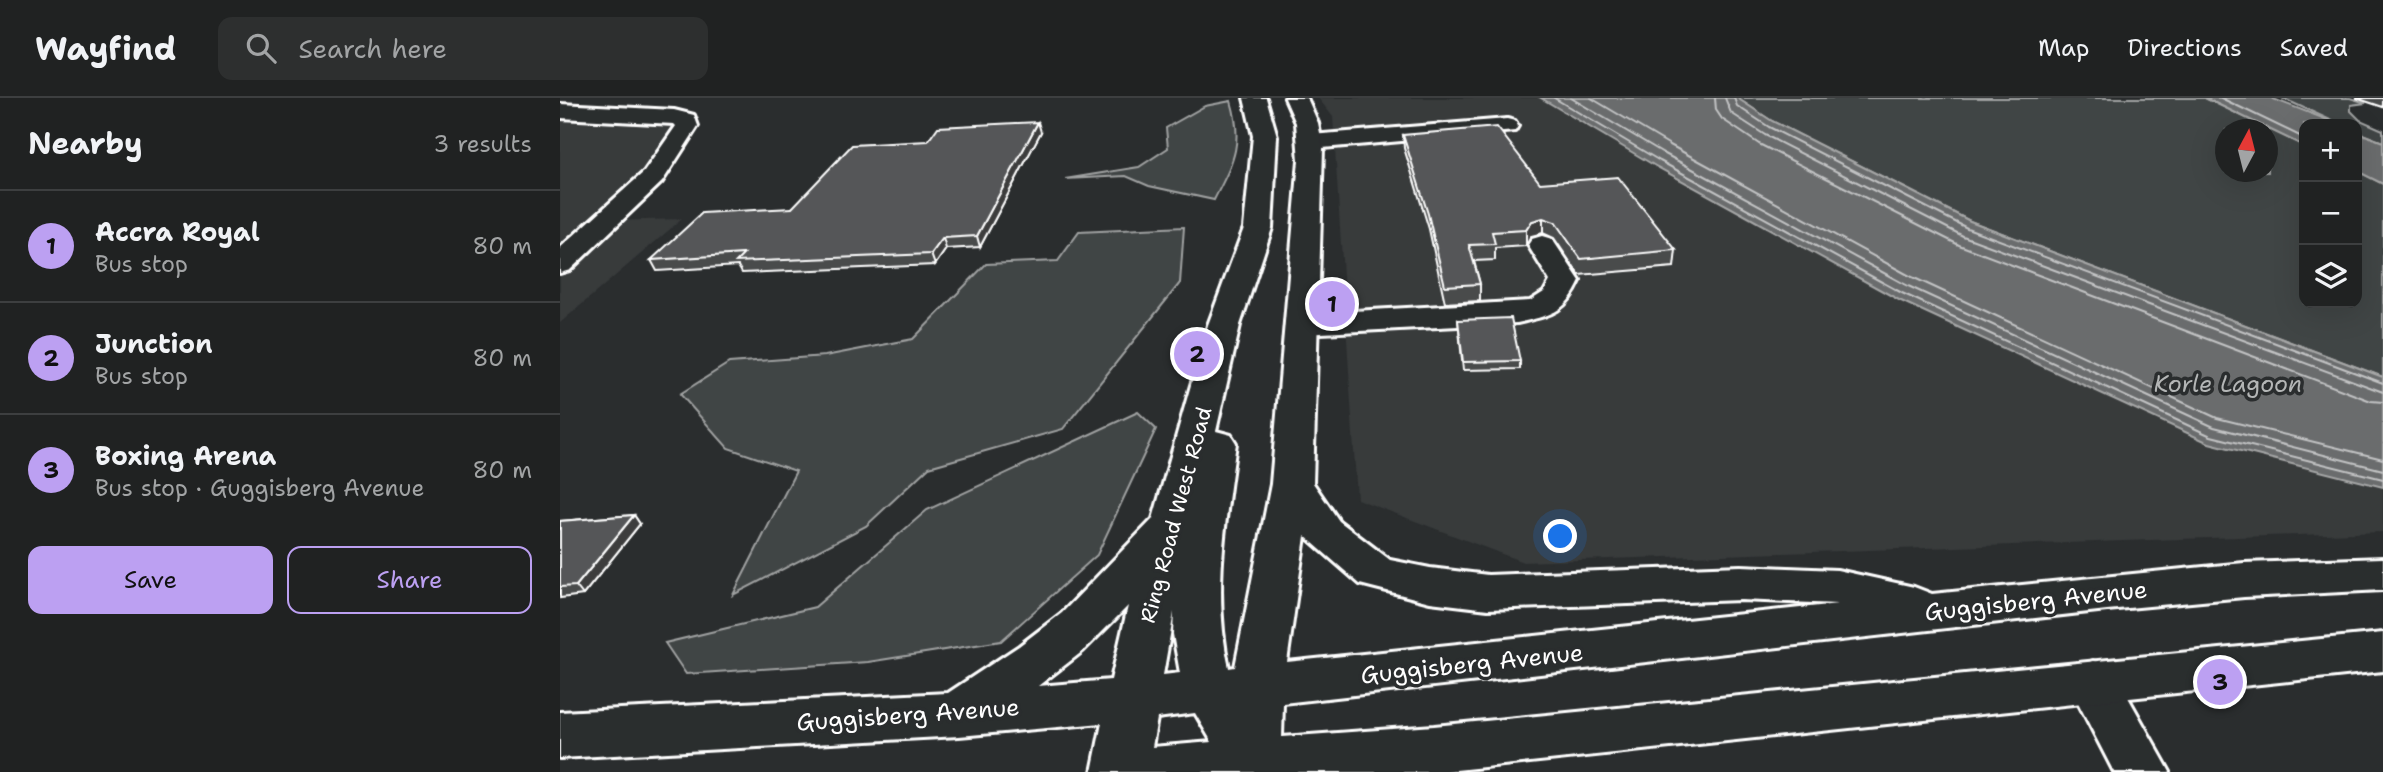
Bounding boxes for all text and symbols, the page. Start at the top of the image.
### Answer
search box [218,17,708,80]
text: Wayfind [35,26,176,71]
icon: search [242,29,280,67]
text: Search here [298,31,447,66]
text: Map [2038,32,2089,64]
text: Directions [2127,32,2242,64]
text: Saved [2280,32,2348,64]
north arrow [2215,119,2278,182]
map controls [2299,119,2362,308]
button: + [2299,119,2362,182]
text: Nearby [28,123,143,164]
text: 3 results [433,129,532,159]
button: − [2299,182,2362,245]
text: Accra Royal [95,214,260,249]
text: 1 [46,231,56,261]
text: 80 m [473,231,532,261]
button: layers [2299,245,2362,308]
text: Bus stop [95,249,188,279]
pin: 1 [1309,278,1355,330]
text: Junction [95,326,213,361]
pin: 2 [1174,328,1220,380]
text: 2 [43,343,59,373]
text: 80 m [473,343,532,373]
text: Bus stop [95,361,188,391]
water label: Korle Lagoon [2154,369,2302,399]
street label: Ring Road West Road [1134,404,1218,626]
text: Boxing Arena [95,438,276,473]
text: 3 [43,455,59,485]
text: 80 m [473,455,532,485]
text: Bus stop · Guggisberg Avenue [95,473,424,503]
your location [1543,519,1577,553]
button: Save [28,546,273,614]
button: Share [287,546,532,614]
street label: Guggisberg Avenue [1923,573,2149,629]
street label: Guggisberg Avenue [1359,636,1585,692]
pin: 3 [2197,656,2243,708]
street label: Guggisberg Avenue [795,691,1021,739]

